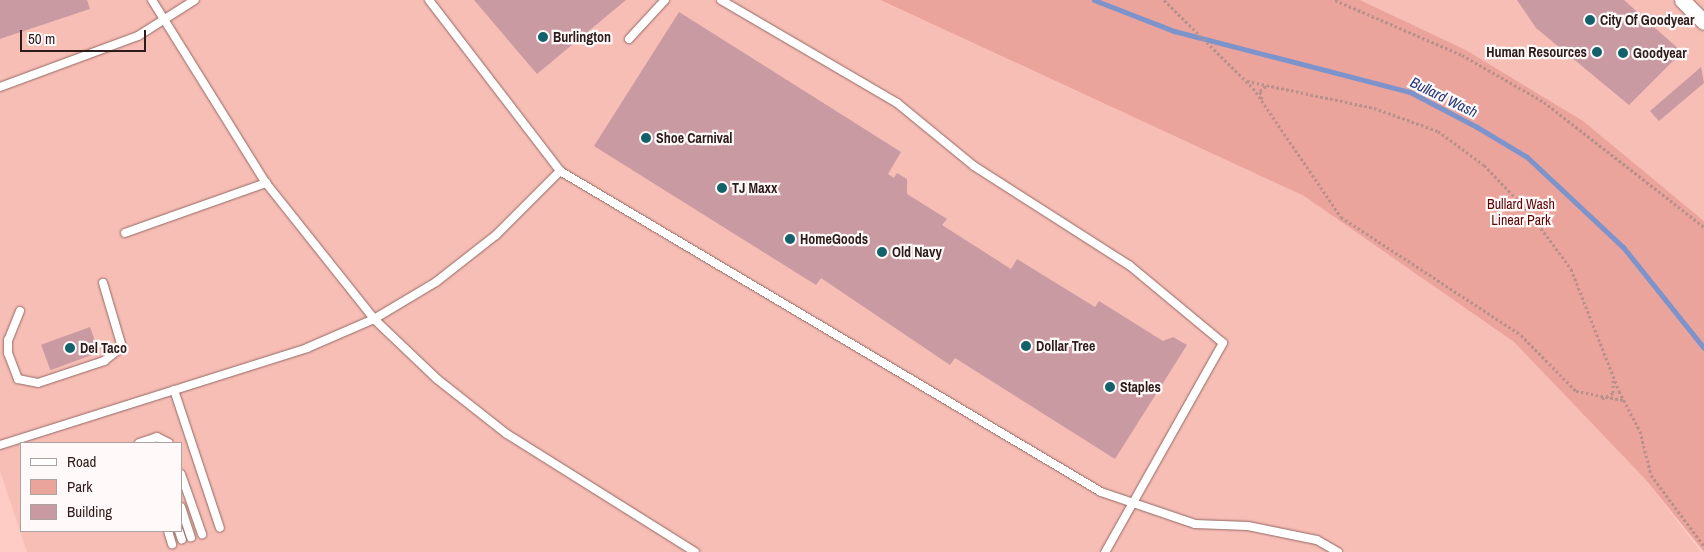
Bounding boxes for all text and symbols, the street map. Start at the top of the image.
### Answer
place label: City Of Goodyear [1600,12,1694,28]
marker: City Of Goodyear [1584,14,1596,26]
scale bar [22,20,149,52]
text: 50 m [28,28,55,49]
place label: Burlington [553,29,611,45]
marker: Burlington [537,31,549,43]
place label: Human Resources [1486,44,1587,60]
place label: Goodyear [1633,45,1687,61]
marker: Human Resources [1591,46,1603,58]
marker: Goodyear [1617,47,1629,59]
water label: Bullard Wash [1407,73,1481,121]
place label: Shoe Carnival [656,130,733,146]
marker: Shoe Carnival [640,132,652,144]
place label: TJ Maxx [732,180,777,196]
marker: TJ Maxx [716,182,728,194]
park label: Bullard Wash Linear Park [1487,196,1555,228]
place label: HomeGoods [800,231,868,247]
marker: HomeGoods [784,233,796,245]
place label: Old Navy [892,244,942,260]
marker: Old Navy [876,246,888,258]
place label: Dollar Tree [1036,338,1095,354]
place label: Del Taco [80,340,127,356]
marker: Dollar Tree [1020,340,1032,352]
marker: Del Taco [64,342,76,354]
place label: Staples [1120,379,1161,395]
marker: Staples [1104,381,1116,393]
legend [20,442,182,532]
text: Road [67,451,96,472]
text: Park [67,476,92,497]
text: Building [67,501,112,522]

